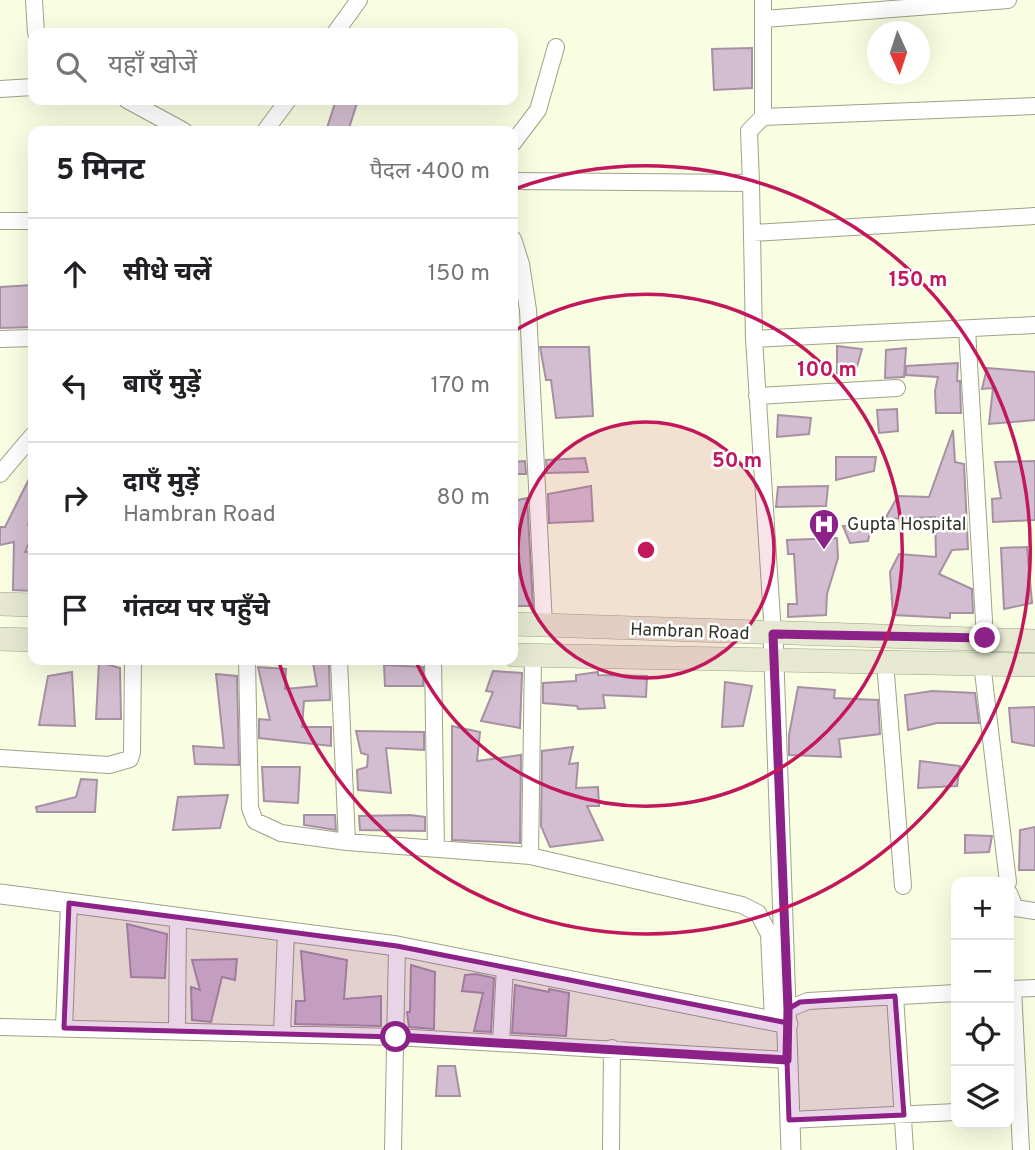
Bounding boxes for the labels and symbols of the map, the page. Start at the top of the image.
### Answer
north arrow [867,21,930,84]
text: 150 m [889,267,947,294]
text: 100 m [797,357,857,384]
text: 50 m [712,448,762,475]
hospital icon: Gupta Hospital [807,507,841,551]
place label: Gupta Hospital [847,514,966,537]
centre of rings [634,538,658,562]
street label: Hambran Road [630,619,750,646]
route end [969,622,1000,653]
route start [380,1021,411,1052]

